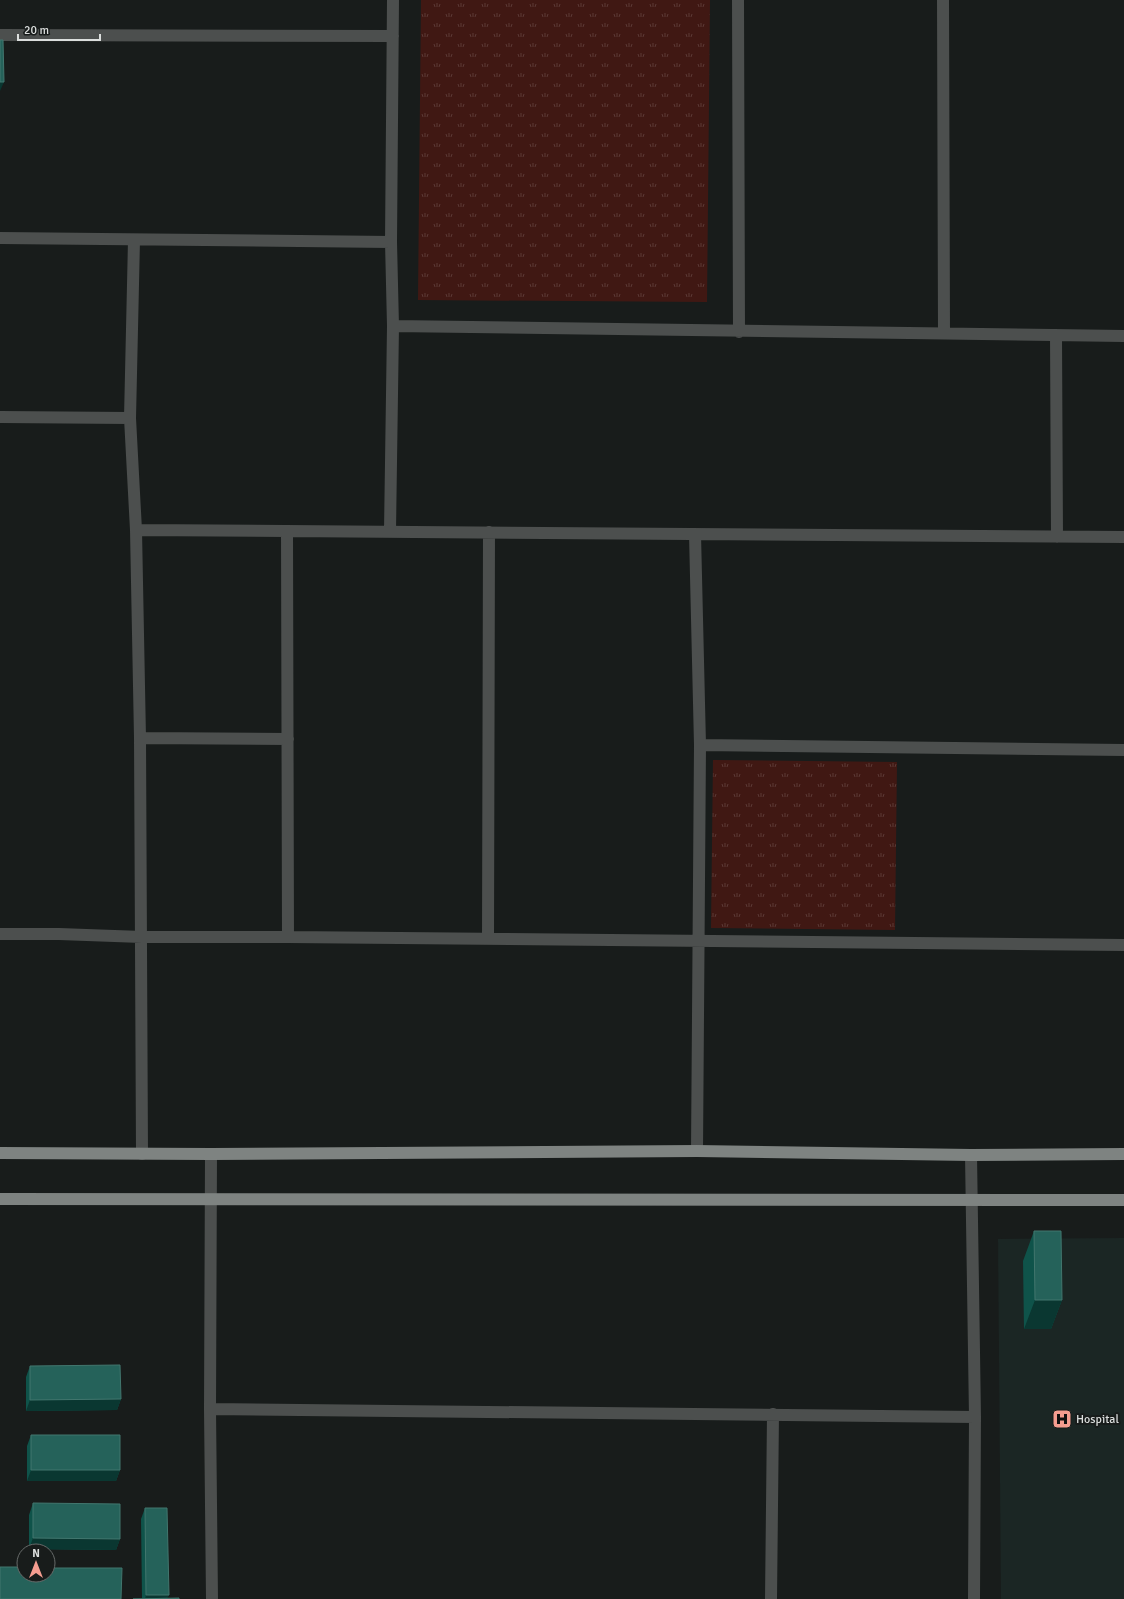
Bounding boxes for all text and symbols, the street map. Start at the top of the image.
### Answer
scale bar [18,16,100,42]
text: 20 m [24,23,49,38]
hospital icon: Hospital [1051,1408,1073,1430]
place label: Hospital [1076,1412,1119,1427]
north arrow [16,1543,56,1583]
text: N [32,1547,40,1560]

